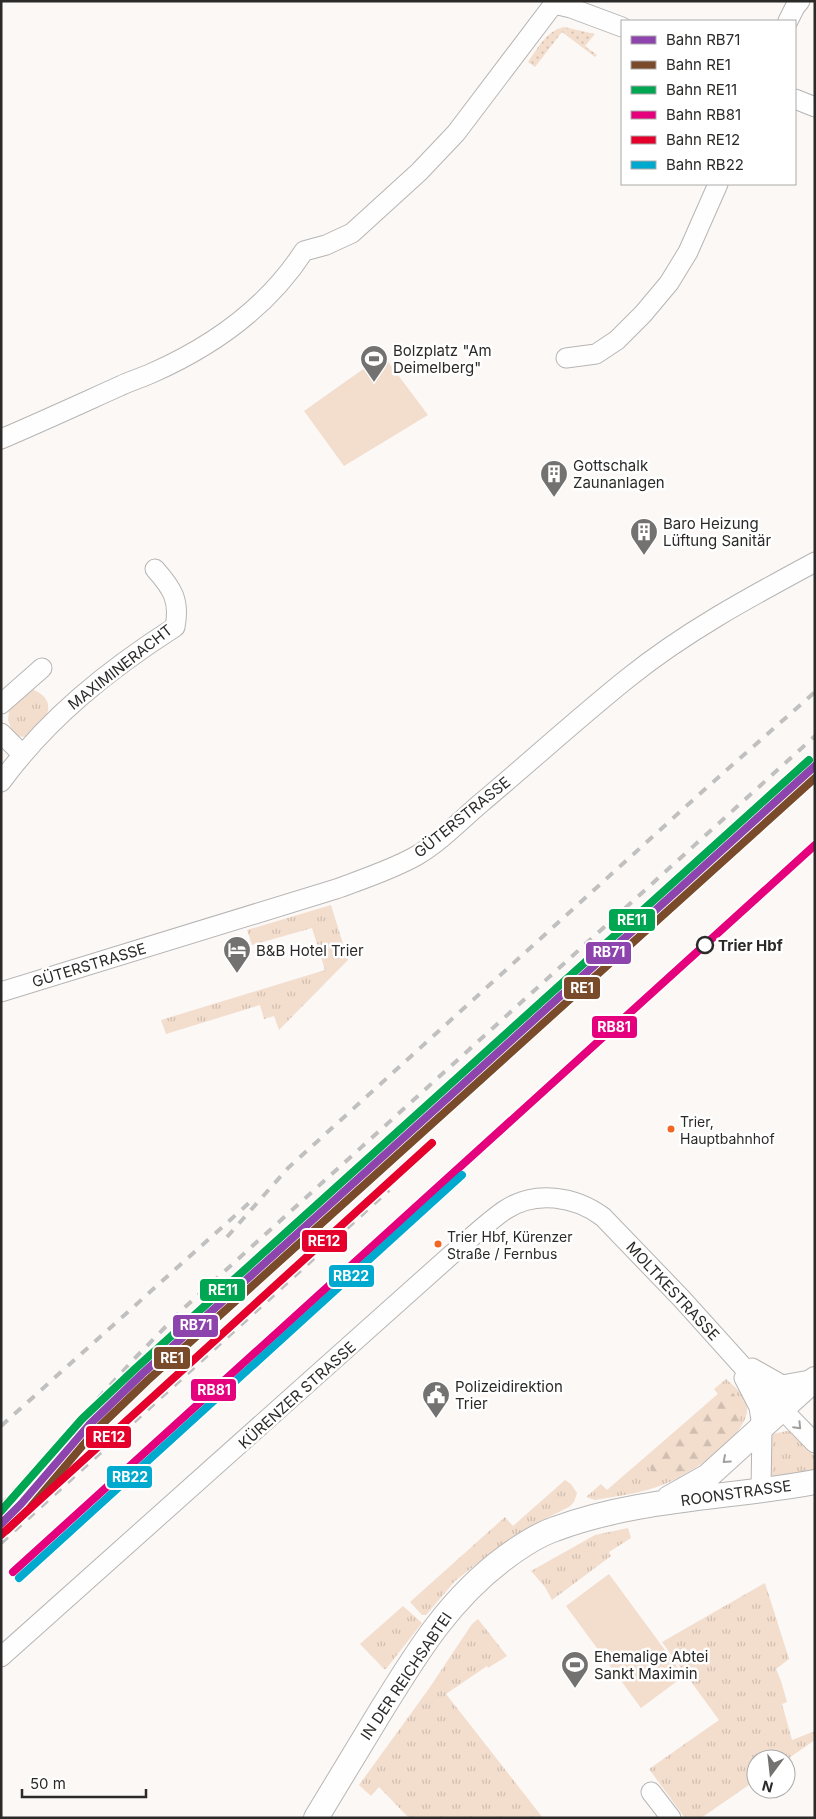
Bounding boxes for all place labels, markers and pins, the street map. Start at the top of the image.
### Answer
place label: Bolzplatz "Am Deimelberg" [393,341,492,377]
sports icon: Bolzplatz "Am Deimelberg" [359,344,389,383]
place label: Gottschalk Zaunanlagen [573,456,665,492]
building icon: Gottschalk Zaunanlagen [539,459,569,498]
place label: Baro Heizung Lüftung Sanitär [663,514,771,550]
building icon: Baro Heizung Lüftung Sanitär [629,517,659,556]
hotel icon: B&B Hotel Trier [222,935,252,974]
marker: Trier Hbf [696,936,714,954]
place label: Trier Hbf [718,936,783,955]
place label: B&B Hotel Trier [256,941,364,960]
place label: Trier, Hauptbahnhof [680,1113,775,1147]
marker: Trier, Hauptbahnhof [666,1124,676,1134]
place label: Trier Hbf, Kürenzer Straße / Fernbus [447,1228,572,1262]
marker: Trier Hbf, Kürenzer Straße / Fernbus [433,1239,443,1249]
place label: Polizeidirektion Trier [455,1377,563,1413]
public building icon: Polizeidirektion Trier [421,1380,451,1419]
place label: Ehemalige Abtei Sankt Maximin [594,1647,708,1683]
sports icon: Ehemalige Abtei Sankt Maximin [560,1650,590,1689]

